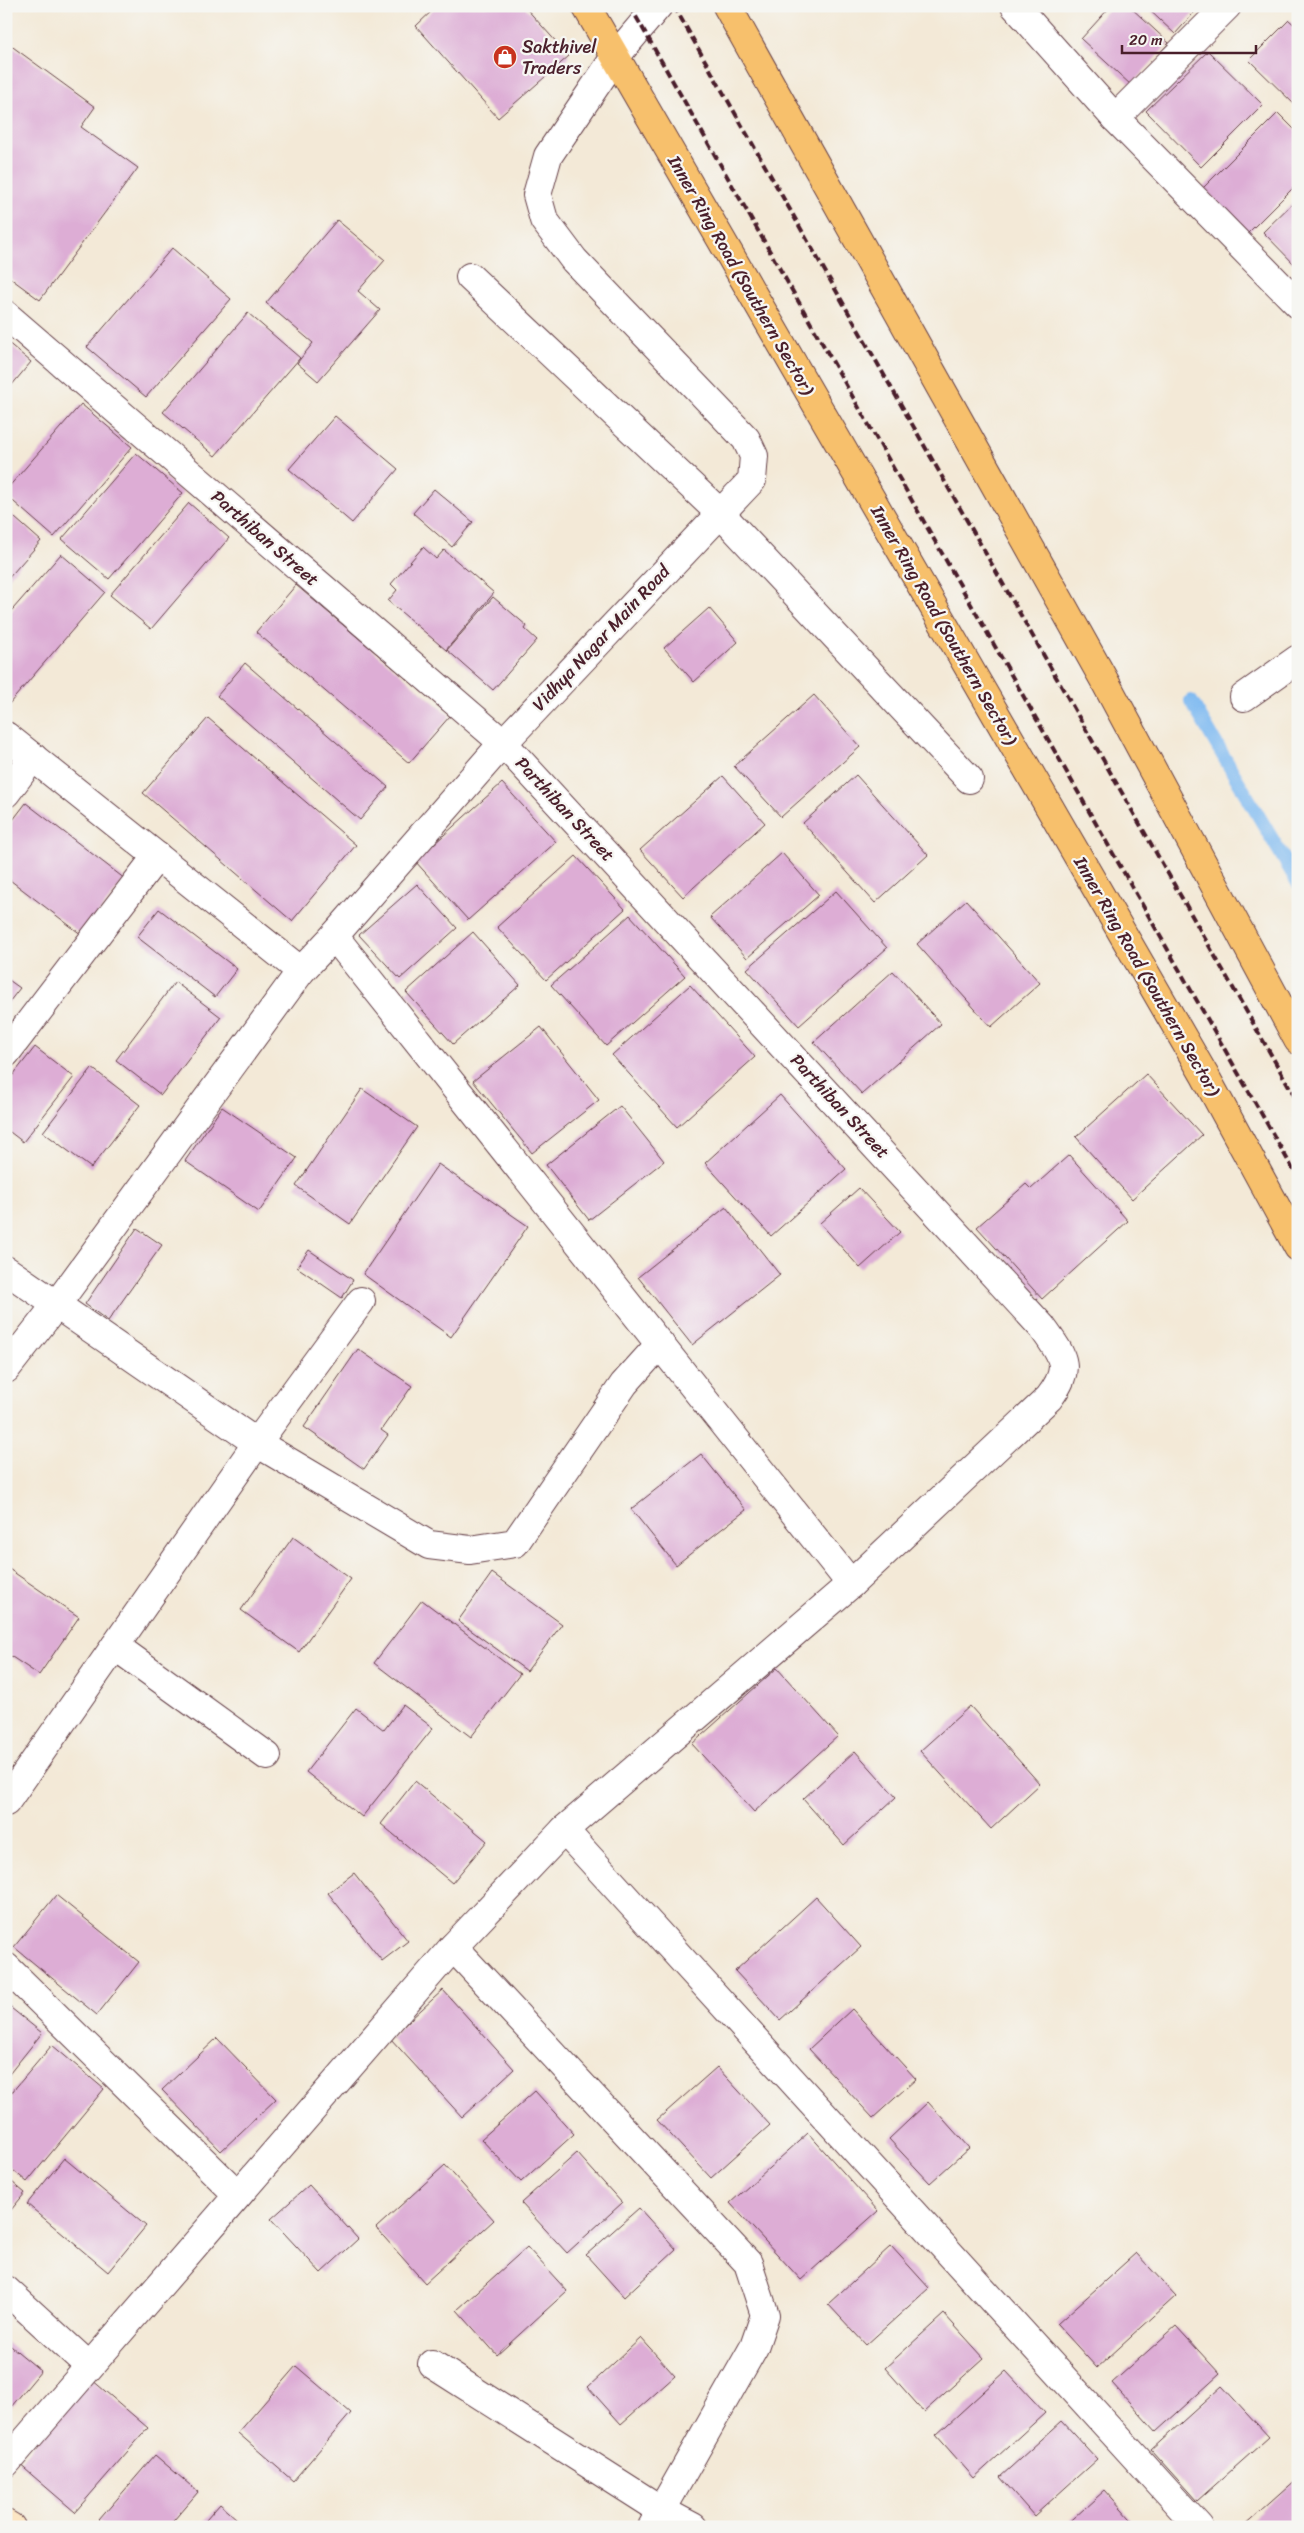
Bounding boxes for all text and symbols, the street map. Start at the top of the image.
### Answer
scale bar [1122,22,1255,54]
text: 20 m [1129,27,1163,53]
place label: Sakthivel Traders [522,31,597,84]
shop icon: Sakthivel Traders [492,44,518,70]
street label: Inner Ring Road (Southern Sector) [658,148,824,403]
street label: Parthiban Street [203,482,327,595]
street label: Inner Ring Road (Southern Sector) [861,498,1027,753]
street label: Vidhya Nagar Main Road [524,556,679,719]
street label: Parthiban Street [507,749,623,869]
street label: Inner Ring Road (Southern Sector) [1064,849,1230,1104]
street label: Parthiban Street [782,1046,898,1166]

